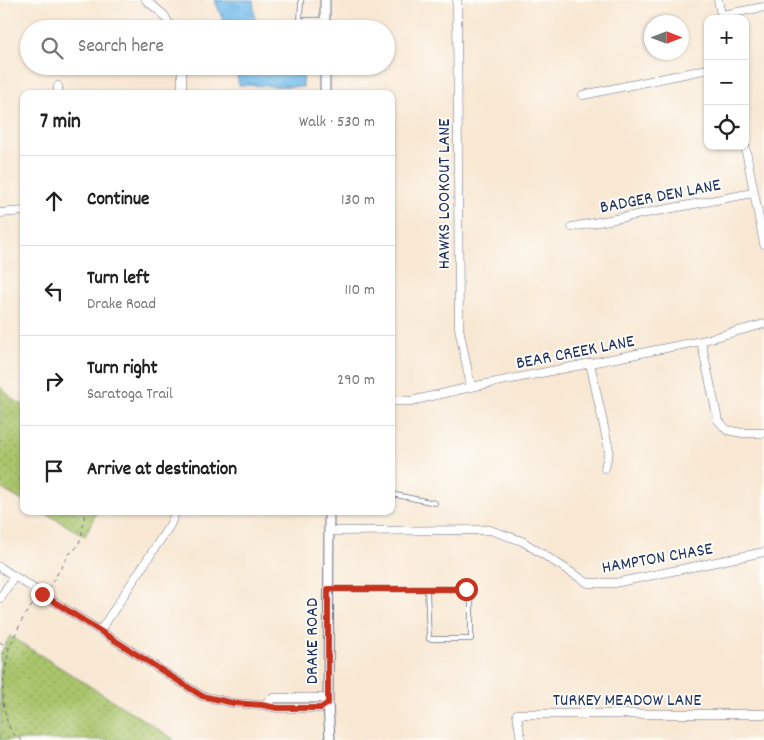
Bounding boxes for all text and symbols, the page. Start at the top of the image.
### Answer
north arrow [644,15,689,60]
map controls [704,15,749,150]
button: + [704,15,749,60]
search box [20,20,395,75]
icon: search [38,34,66,62]
text: Search here [78,34,164,61]
button: − [704,60,749,105]
button: locate [704,105,749,150]
text: 7 min [40,108,81,138]
text: Walk · 530 m [299,111,375,134]
street label: HAWKS LOOKOUT LANE [433,119,458,269]
street label: BADGER DEN LANE [598,173,723,221]
icon: ahead [40,187,68,215]
text: Continue [87,187,149,214]
text: 130 m [341,189,375,212]
text: Turn left [87,266,150,293]
icon: left [40,277,68,305]
text: 110 m [345,279,375,302]
text: Drake Road [87,293,156,316]
street label: BEAR CREEK LANE [514,330,637,377]
text: Turn right [87,356,158,383]
icon: right [40,367,68,395]
text: 290 m [337,369,375,392]
text: Saratoga Trail [87,383,173,406]
icon: arrive [40,457,68,485]
text: Arrive at destination [87,457,237,484]
street label: HAMPTON CHASE [600,537,715,582]
route start [455,578,478,601]
route end [31,583,54,606]
street label: DRAKE ROAD [301,598,326,684]
street label: TURKEY MEADOW LANE [553,689,701,714]

